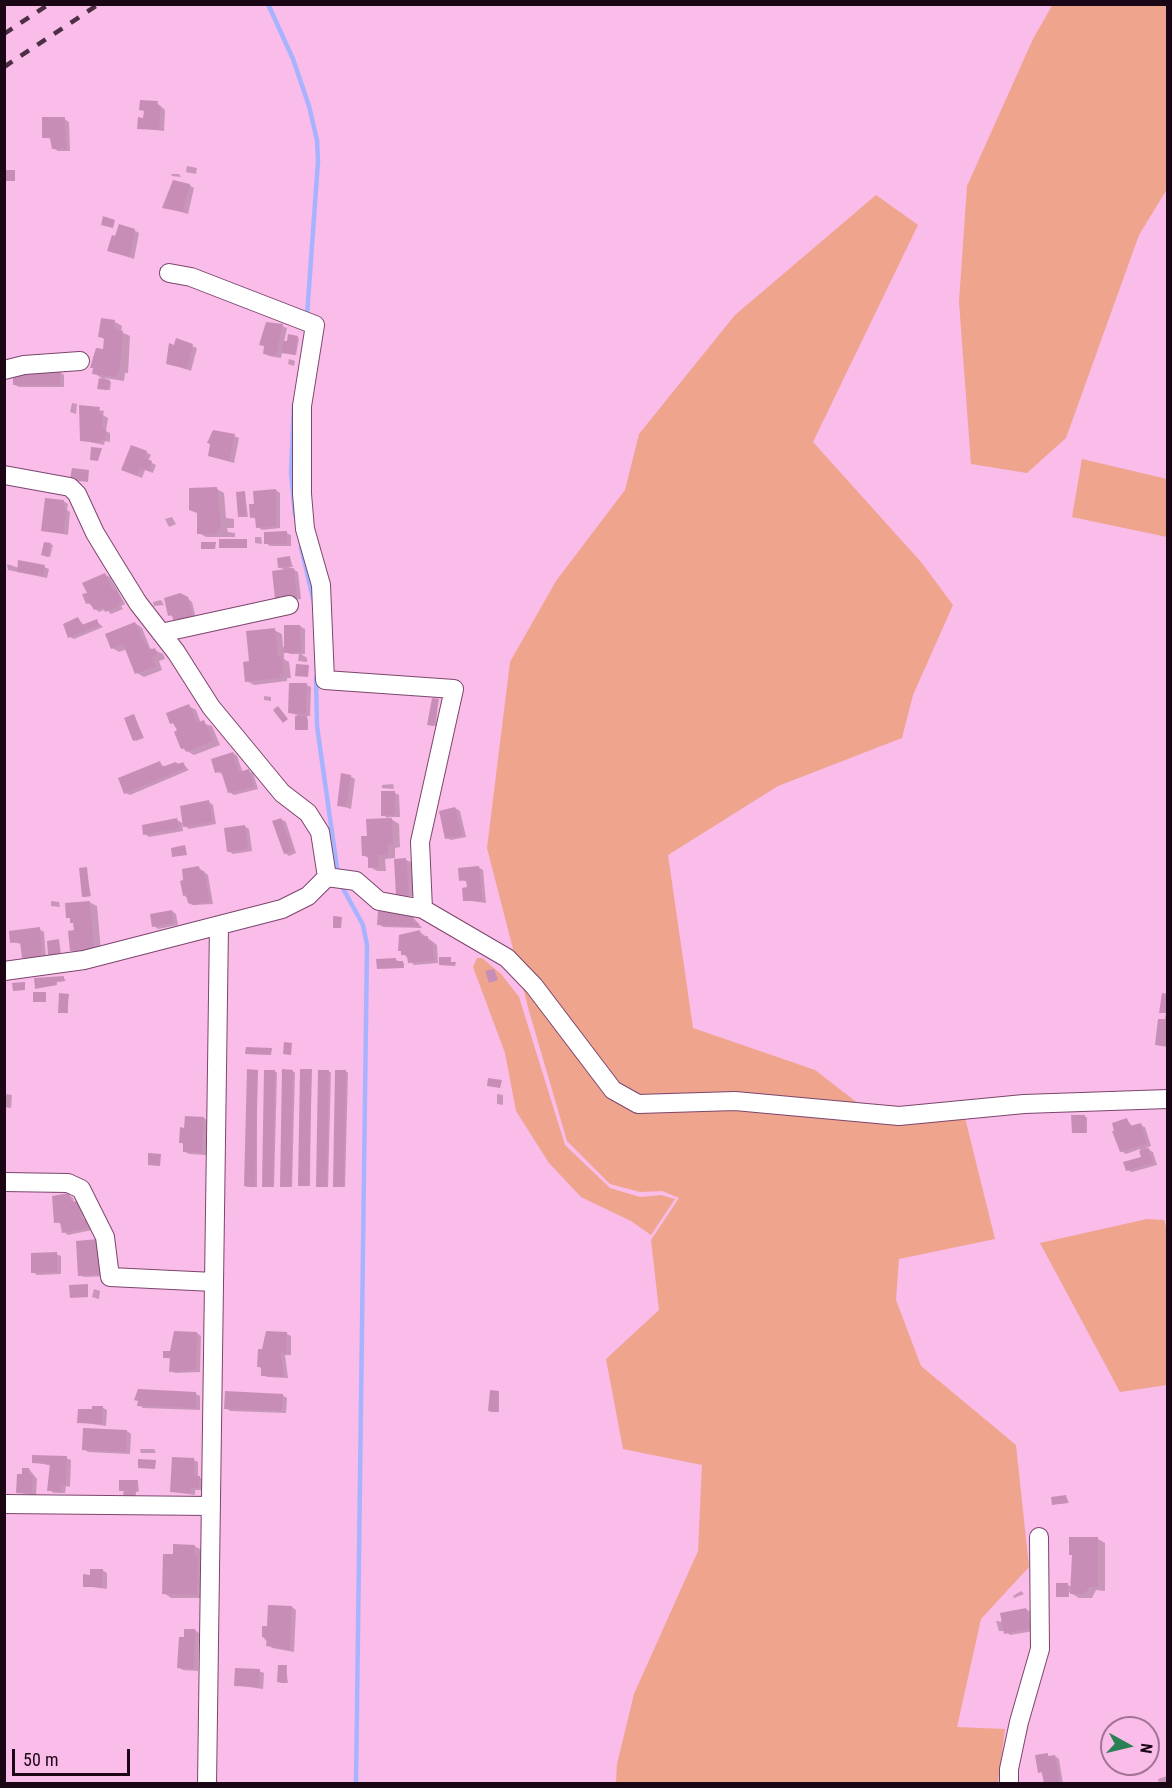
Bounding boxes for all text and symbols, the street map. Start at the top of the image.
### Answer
north arrow [1100,1716,1160,1776]
scale bar [15,1737,134,1775]
text: N [1136,1742,1156,1754]
text: 50 m [23,1749,58,1770]

